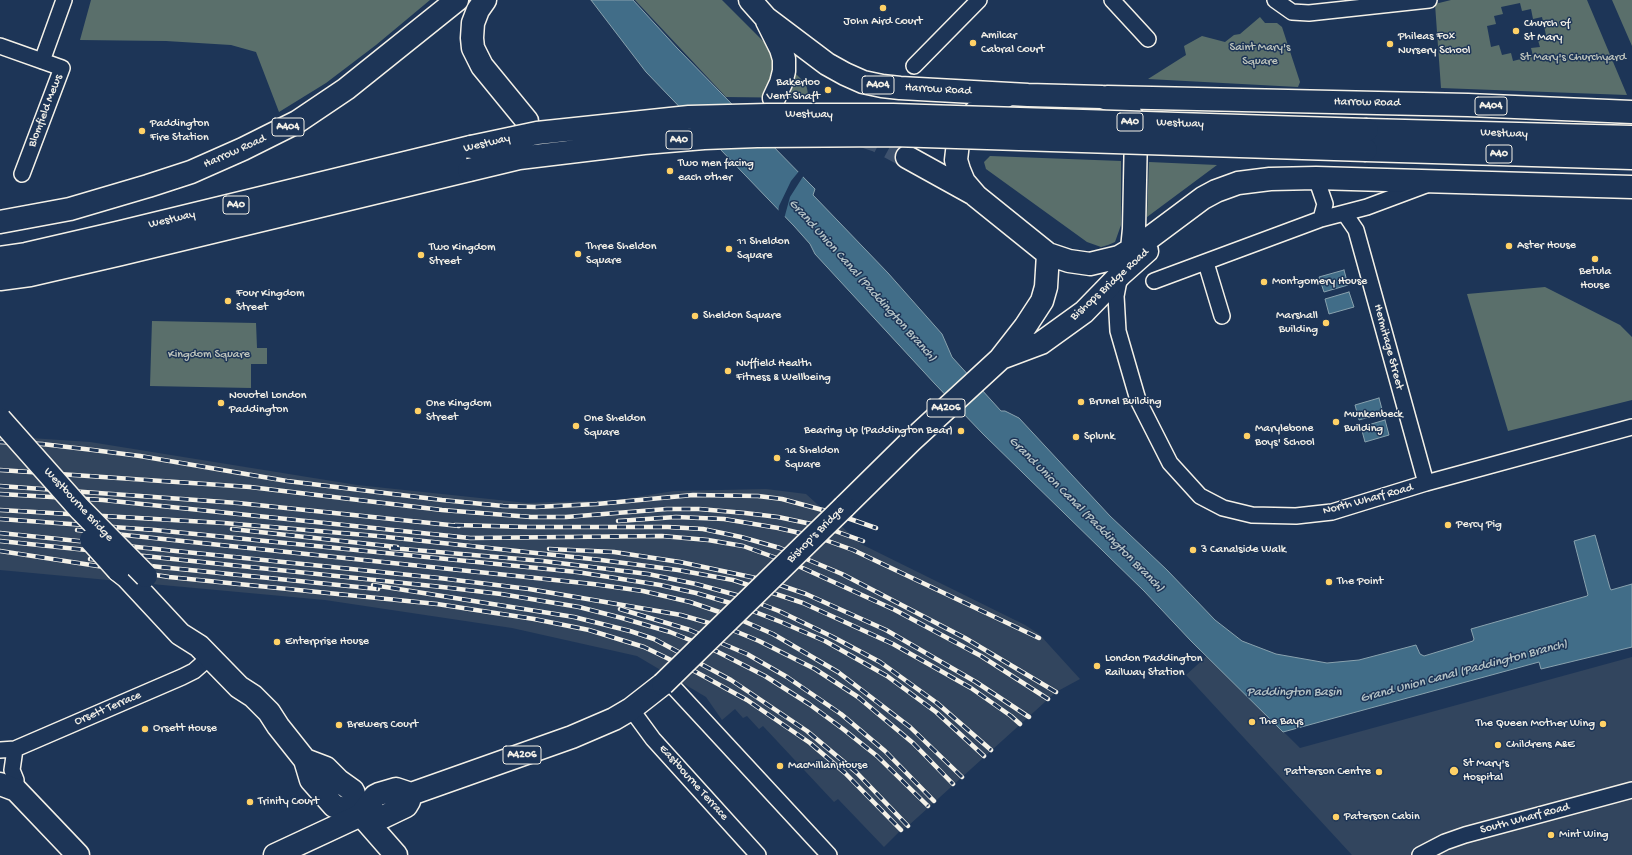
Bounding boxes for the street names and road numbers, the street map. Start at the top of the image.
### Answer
street label: Blomfield Mews [26,73,66,149]
road number: A404 [862,76,894,94]
street label: Harrow Road [904,81,972,99]
street label: Harrow Road [1334,95,1400,111]
road number: A404 [1475,97,1507,115]
street label: Westway [785,107,833,123]
road number: A40 [1117,113,1143,131]
street label: Westway [1156,116,1204,132]
road number: A404 [272,118,304,136]
street label: Westway [1480,126,1528,142]
road number: A40 [666,131,692,149]
street label: Harrow Road [202,132,268,172]
street label: Westway [462,132,512,156]
road number: A40 [1486,145,1512,163]
road number: A40 [223,196,249,214]
street label: Westway [147,208,197,232]
street label: Bishops Bridge Road [1068,246,1152,324]
street label: Hermitage Street [1370,303,1406,391]
road number: A4206 [927,399,965,417]
street label: Westbourne Bridge [40,465,116,545]
street label: North Wharf Road [1321,481,1415,519]
street label: Bishop's Bridge [784,503,848,567]
street label: Orsett Terrace [73,689,143,729]
street label: Eastbourne Terrace [655,742,731,824]
road number: A4206 [503,746,541,764]
street label: South Wharf Road [1479,800,1571,838]

